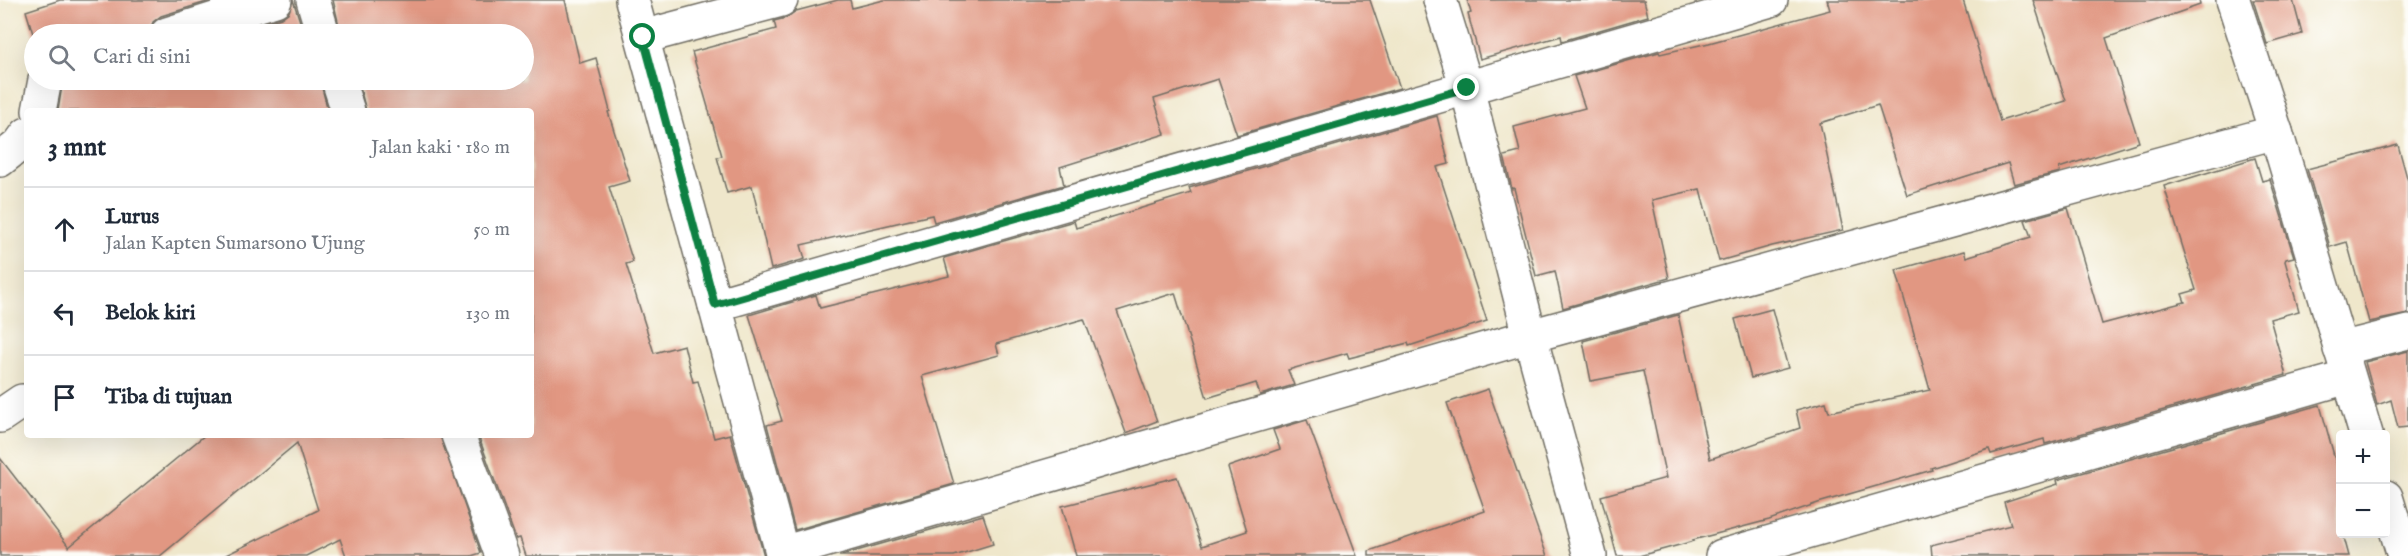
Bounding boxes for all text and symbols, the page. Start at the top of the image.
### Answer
route start [629,23,655,49]
search box [24,24,534,90]
icon: search [45,41,78,74]
text: Cari di sini [93,43,191,71]
route end [1453,74,1479,100]
text: 3 mnt [48,131,106,164]
text: Jalan kaki · 180 m [371,135,510,160]
text: Lurus [105,203,159,231]
icon: ahead [48,213,81,246]
text: 50 m [473,217,510,242]
text: Jalan Kapten Sumarsono Ujung [105,231,365,256]
icon: left [48,297,81,330]
text: Belok kiri [105,299,196,327]
text: 130 m [465,301,510,326]
icon: arrive [48,381,81,414]
text: Tiba di tujuan [105,383,232,411]
map controls [2336,430,2390,538]
button: + [2336,430,2390,484]
button: − [2336,484,2390,538]

